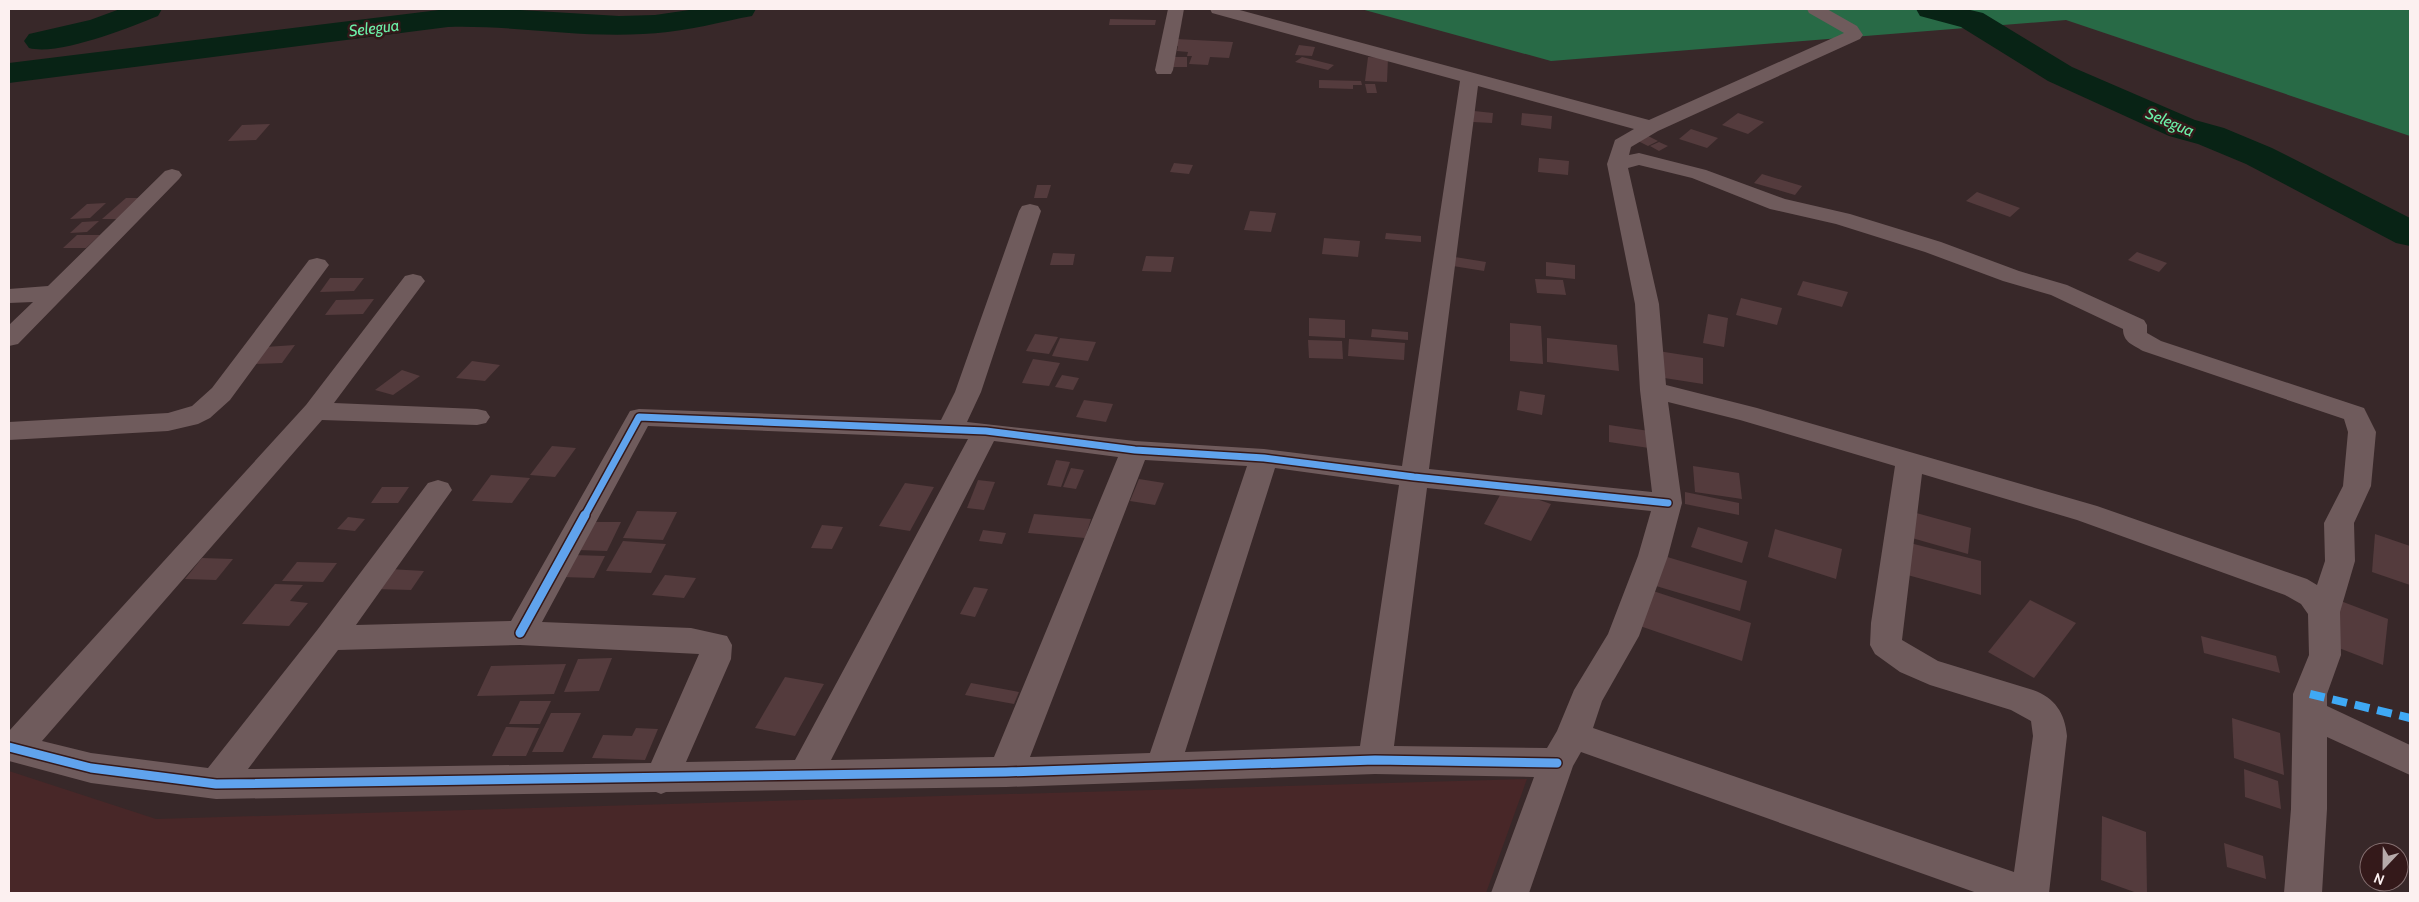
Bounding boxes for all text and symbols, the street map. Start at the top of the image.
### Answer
water label: Selegua [348,15,400,41]
water label: Selegua [2143,103,2197,141]
north arrow [2359,842,2409,892]
text: N [2371,869,2387,889]

